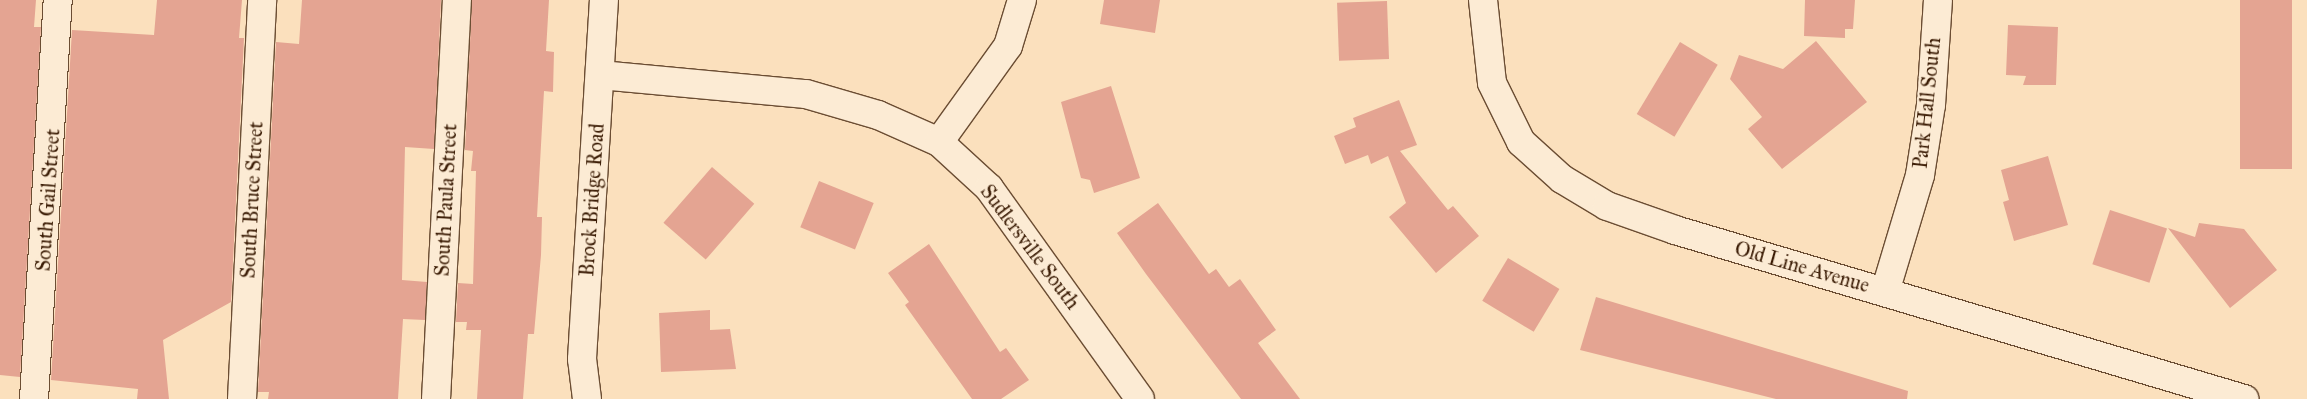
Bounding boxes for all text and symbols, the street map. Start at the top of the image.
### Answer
street label: Park Hall South [1908,36,1946,170]
street label: South Bruce Street [236,121,268,279]
street label: South Paula Street [430,123,462,277]
street label: Brock Bridge Road [575,123,609,277]
street label: South Gail Street [31,128,65,272]
street label: Sudlersville South [975,180,1085,314]
street label: Old Line Avenue [1732,236,1872,298]

